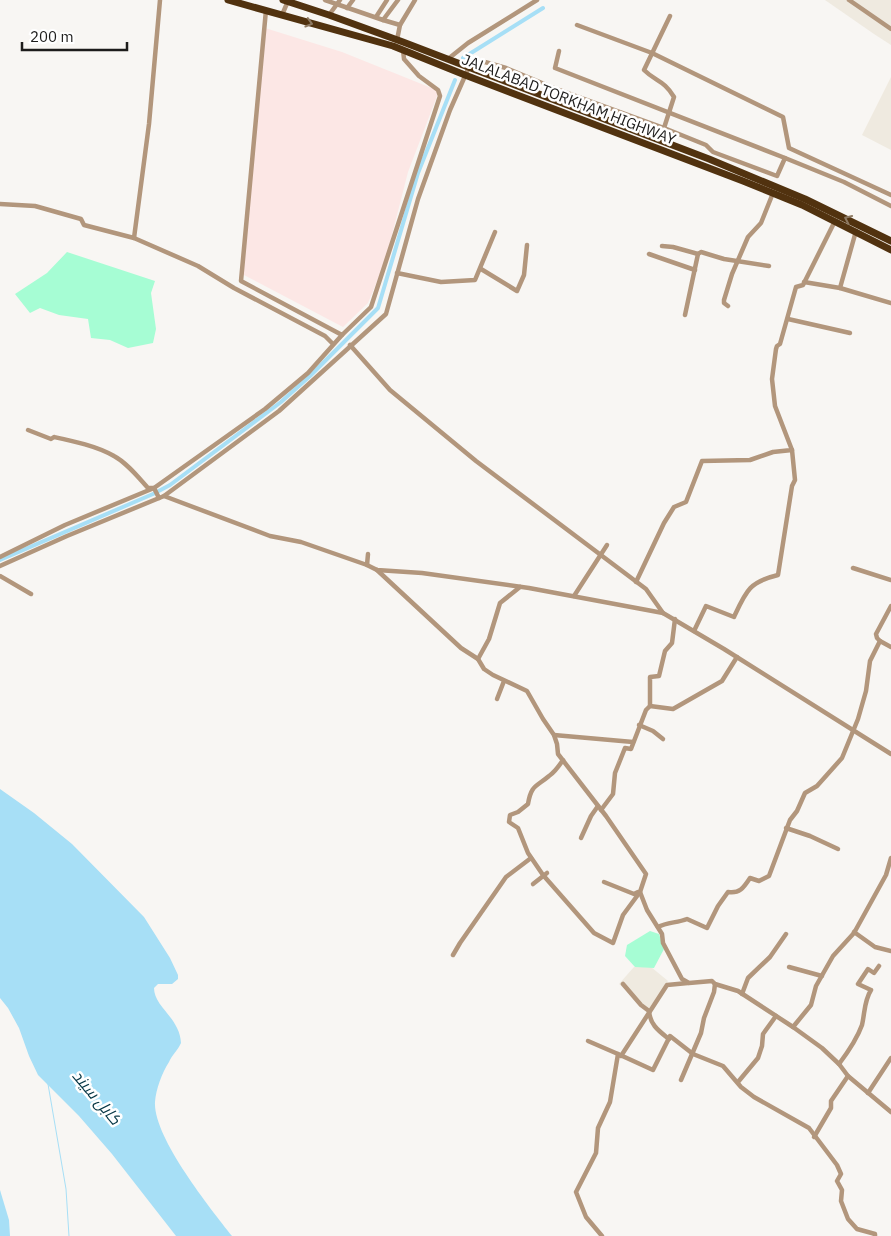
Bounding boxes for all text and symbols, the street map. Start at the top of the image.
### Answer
one-way arrow [304,17,312,27]
scale bar [22,20,128,52]
text: 200 m [30,27,74,46]
street label: JALALABAD TORKHAM HIGHWAY [459,49,679,149]
one-way arrow [844,215,853,225]
water label: کابل سيند [68,1066,126,1128]

